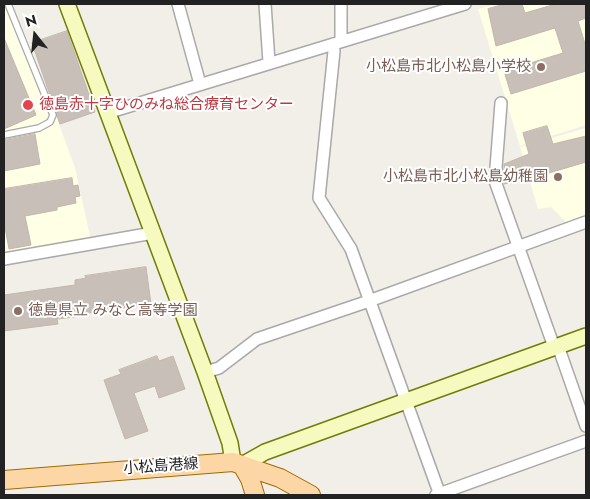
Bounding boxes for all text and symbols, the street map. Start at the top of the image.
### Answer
text: N [23,9,39,32]
north arrow [10,10,60,60]
place label: 小松島市北小松島小学校 [366,58,531,76]
marker: 小松島市北小松島小学校 [535,61,547,73]
place label: 徳島赤十字ひのみね総合療育センター [39,96,294,114]
marker: 徳島赤十字ひのみね総合療育センター [21,98,35,112]
place label: 小松島市北小松島幼稚園 [383,168,548,186]
marker: 小松島市北小松島幼稚園 [552,171,564,183]
place label: 徳島県立 みなと高等学園 [28,302,197,320]
marker: 徳島県立 みなと高等学園 [12,305,24,317]
street label: 小松島港線 [123,455,199,479]

